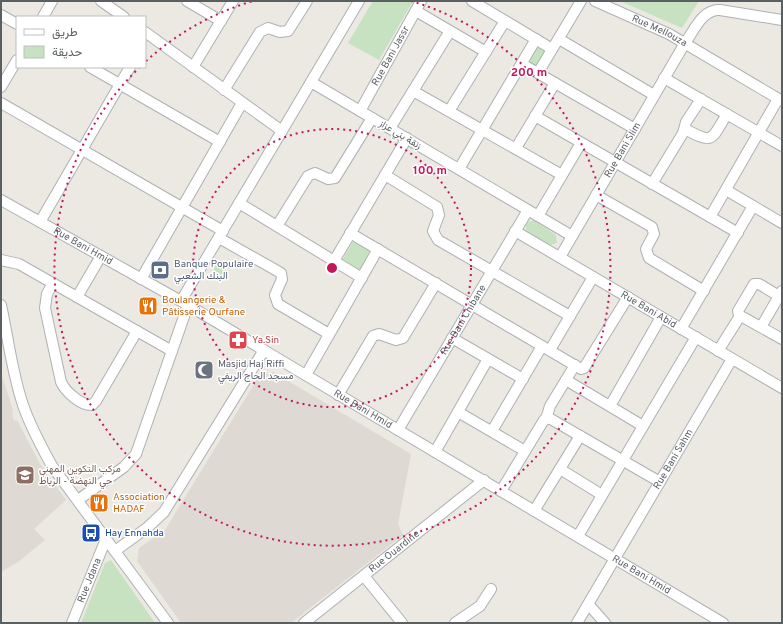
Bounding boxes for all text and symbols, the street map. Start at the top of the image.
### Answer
street label: Rue Mellouza [630,12,690,50]
legend [16,16,146,68]
street label: Rue Bani Jassr [369,24,412,88]
text: طريق [52,25,78,41]
text: حديقة [52,45,82,61]
text: 200 m [511,65,547,81]
street label: زنقة بني عزاز [375,117,424,154]
street label: Rue Bani Slim [601,120,644,180]
text: 100 m [413,163,447,179]
street label: Rue Bani Hmid [51,224,115,268]
place label: Banque Populaire البنك الشعبي [174,258,253,284]
bank icon: Banque Populaire البنك الشعبي [149,259,171,281]
centre of rings [325,261,339,275]
street label: Rue Bani Chibane [437,282,489,357]
street label: Rue Bani Abid [618,288,679,331]
place label: Boulangerie & Pâtisserie Ourfane [162,294,245,319]
restaurant icon: Boulangerie & Pâtisserie Ourfane [137,295,159,317]
pharmacy icon: Ya.Sin [227,329,249,351]
place label: Ya.Sin [252,334,279,347]
place label: Masjid Haj Riffi مسجد الحاج الريفي [218,358,294,384]
mosque icon: Masjid Haj Riffi مسجد الحاج الريفي [193,359,215,381]
street label: Rue Bani Hmid [331,387,395,432]
street label: Rue Bani Sahm [650,427,696,492]
place label: مركب التكوين المهني حي النهضة - الرباط [39,463,121,489]
school or university icon: مركب التكوين المهني حي النهضة - الرباط [14,464,36,486]
place label: Association HADAF [113,491,165,516]
restaurant icon: Association HADAF [88,492,110,514]
bus stop icon: Hay Ennahda [80,522,102,544]
place label: Hay Ennahda [105,527,164,540]
street label: Rue Ouardine [366,527,422,576]
street label: Rue Bani Hmid [610,552,673,597]
street label: Rue Jdana [74,556,104,605]

